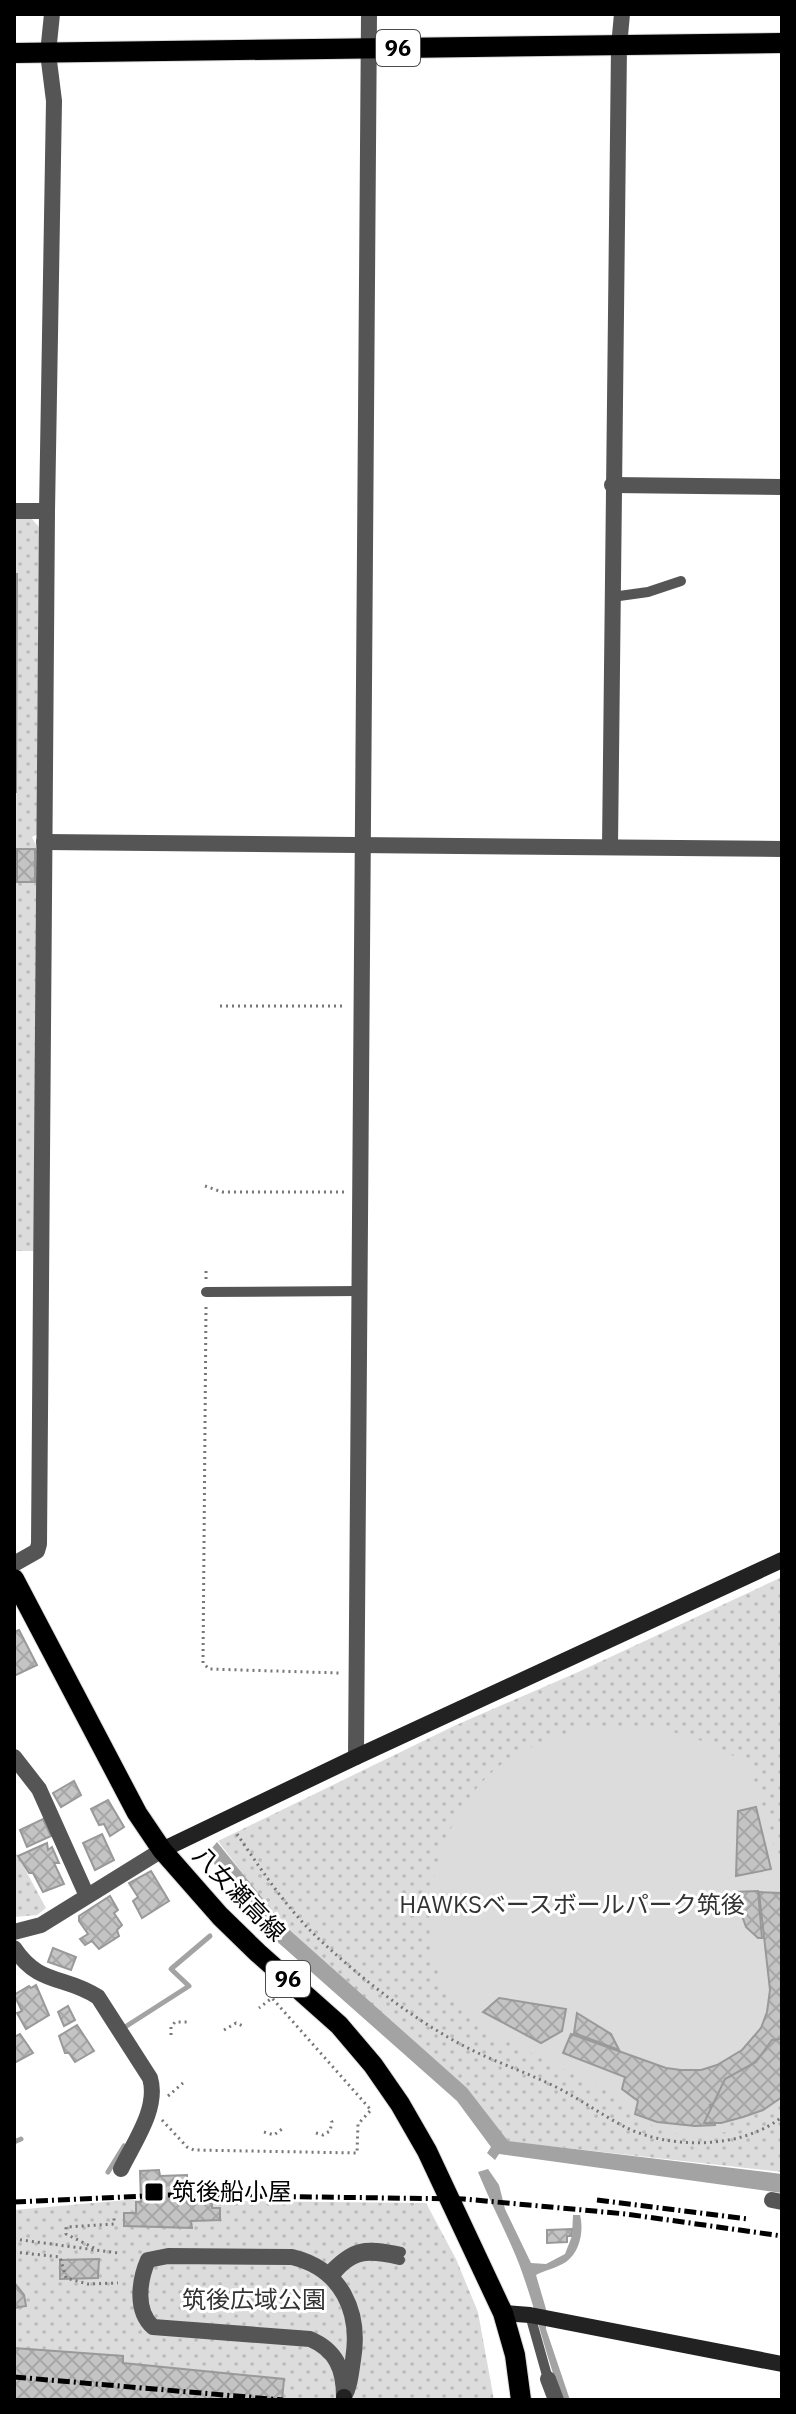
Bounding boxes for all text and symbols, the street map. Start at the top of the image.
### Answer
road number: 96 [376,30,420,66]
street label: 八女瀬高線 [187,1839,293,1948]
park label: HAWKSベースボールパーク筑後 [399,1888,745,1920]
road number: 96 [266,1961,310,1997]
place label: 筑後船小屋 [172,2175,292,2207]
marker: 筑後船小屋 [143,2181,165,2203]
park label: 筑後広域公園 [182,2283,326,2315]

